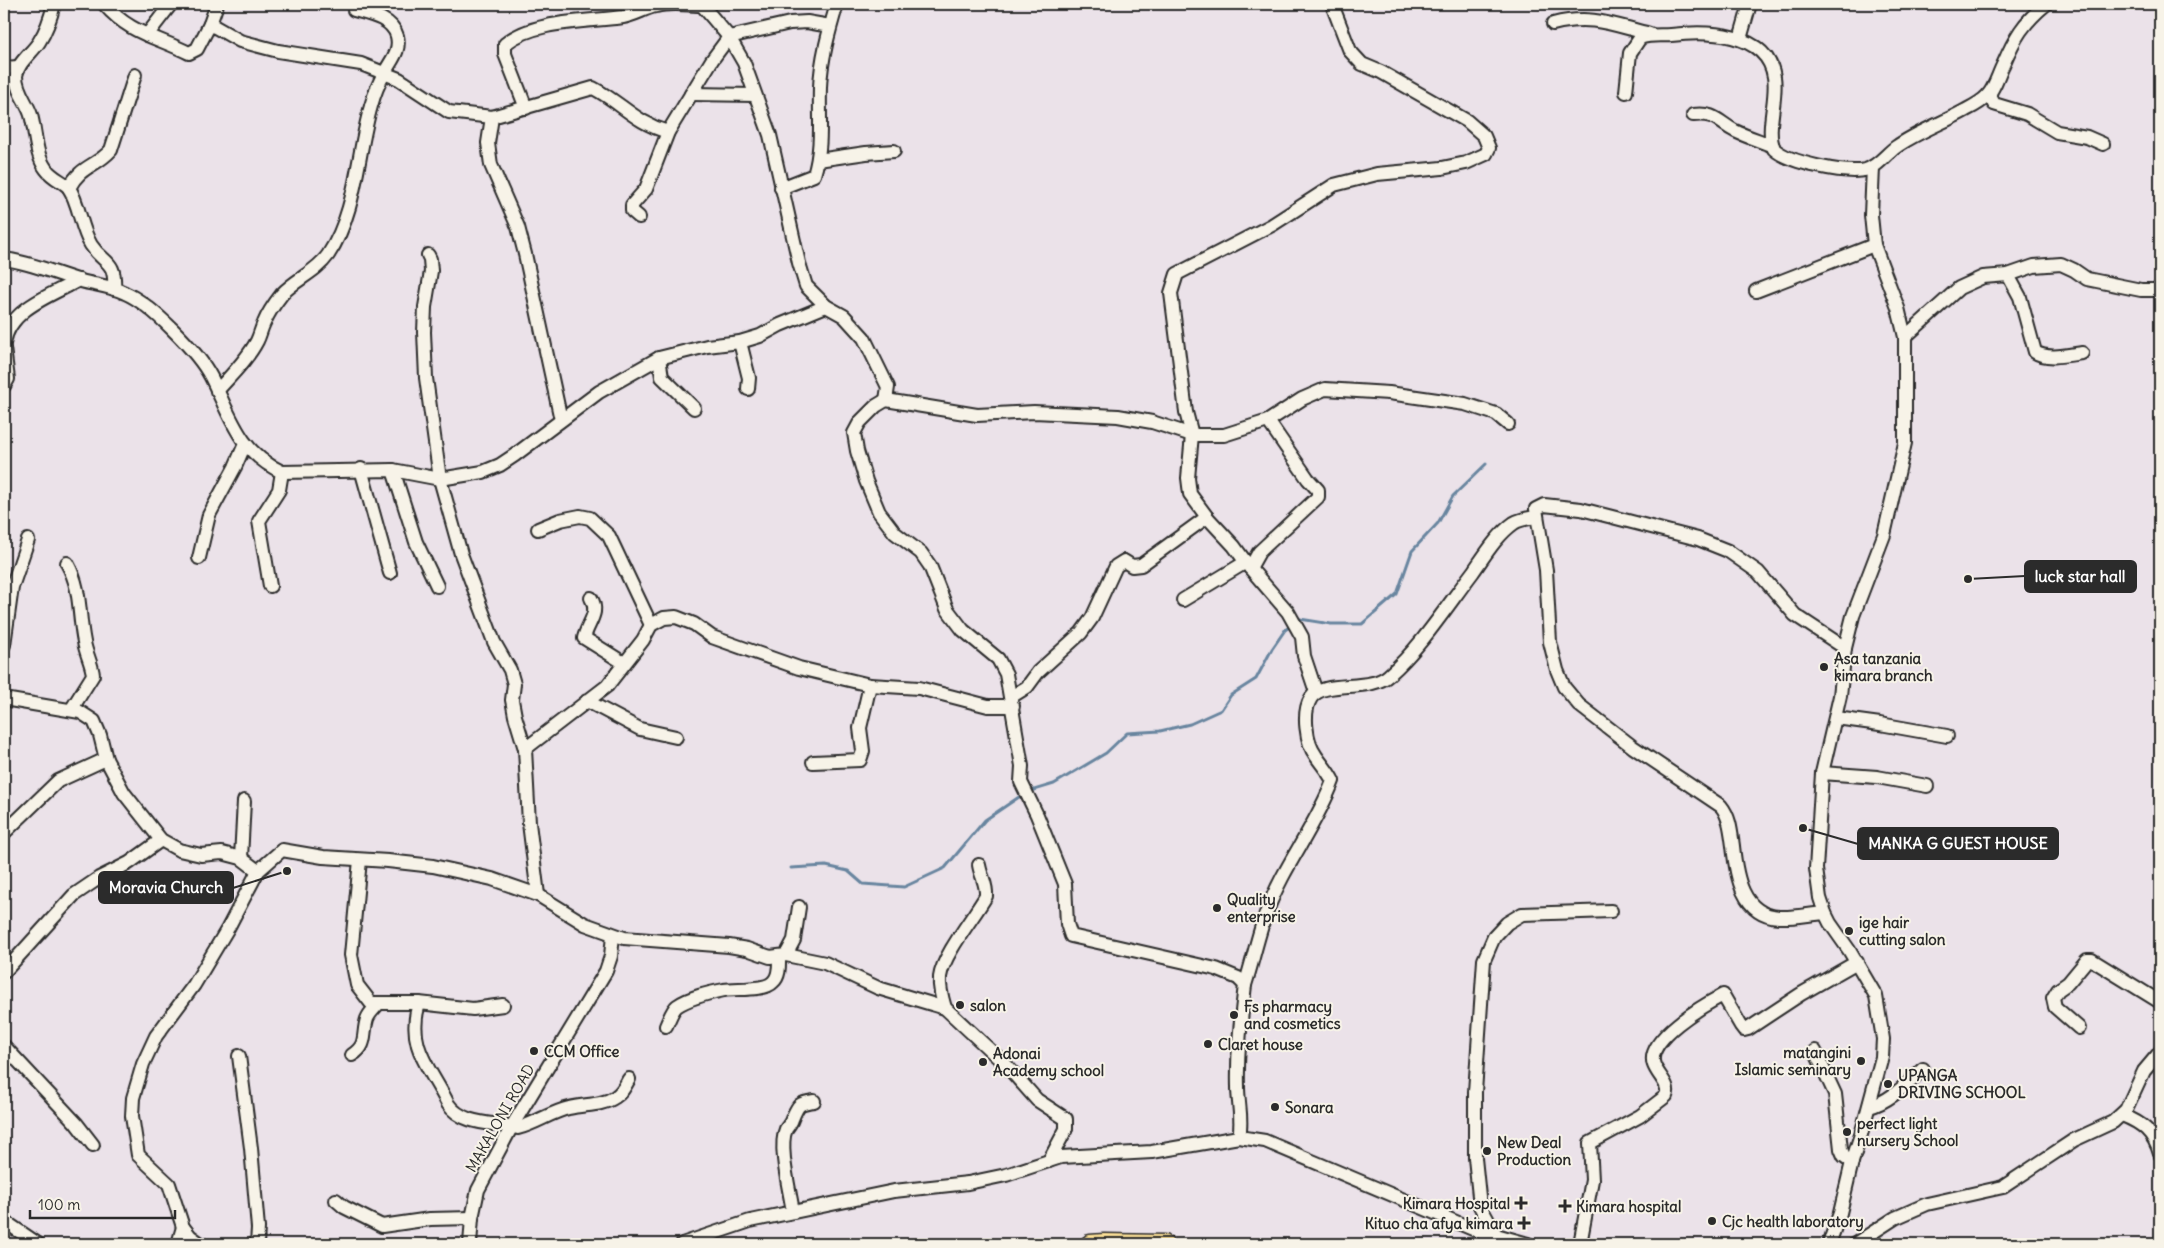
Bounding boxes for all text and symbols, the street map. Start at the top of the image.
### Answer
callout: luck star hall [2025,561,2136,592]
text: luck star hall [2035,566,2125,586]
place label: Asa tanzania kimara branch [1834,649,1933,685]
marker: Asa tanzania kimara branch [1818,661,1830,673]
callout: MANKA G GUEST HOUSE [1858,828,2058,859]
text: MANKA G GUEST HOUSE [1868,833,2048,853]
callout: Moravia Church [99,872,233,903]
text: Moravia Church [109,877,223,897]
place label: Quality enterprise [1227,890,1296,927]
marker: Quality enterprise [1211,902,1223,914]
place label: ige hair cutting salon [1859,913,1946,950]
marker: ige hair cutting salon [1843,925,1855,937]
place label: salon [970,996,1006,1015]
place label: Fs pharmacy and cosmetics [1244,997,1341,1033]
marker: salon [954,999,966,1011]
marker: Fs pharmacy and cosmetics [1228,1009,1240,1021]
place label: Claret house [1218,1035,1303,1054]
marker: Claret house [1202,1038,1214,1050]
place label: CCM Office [544,1042,619,1061]
place label: matangini Islamic seminary [1735,1043,1851,1080]
place label: Adonai Academy school [993,1044,1104,1081]
marker: CCM Office [528,1045,540,1057]
marker: matangini Islamic seminary [1855,1055,1867,1067]
marker: Adonai Academy school [977,1056,989,1068]
street label: MAKALONI ROAD [461,1061,539,1175]
place label: UPANGA DRIVING SCHOOL [1898,1066,2026,1102]
marker: UPANGA DRIVING SCHOOL [1882,1078,1894,1090]
place label: Sonara [1285,1098,1334,1117]
marker: Sonara [1269,1101,1281,1113]
place label: perfect light nursery School [1857,1114,1958,1151]
marker: perfect light nursery School [1841,1126,1853,1138]
place label: New Deal Production [1497,1133,1571,1169]
marker: New Deal Production [1481,1145,1493,1157]
scale bar [30,1188,175,1220]
place label: Kimara Hospital [1403,1194,1510,1214]
text: 100 m [38,1195,80,1214]
marker: Kimara Hospital [1514,1196,1528,1210]
place label: Kimara hospital [1576,1197,1681,1217]
marker: Kimara hospital [1558,1199,1572,1213]
place label: Cjc health laboratory [1722,1212,1864,1232]
place label: Kituo cha afya kimara [1365,1214,1513,1234]
marker: Cjc health laboratory [1706,1215,1718,1227]
marker: Kituo cha afya kimara [1517,1216,1531,1230]

